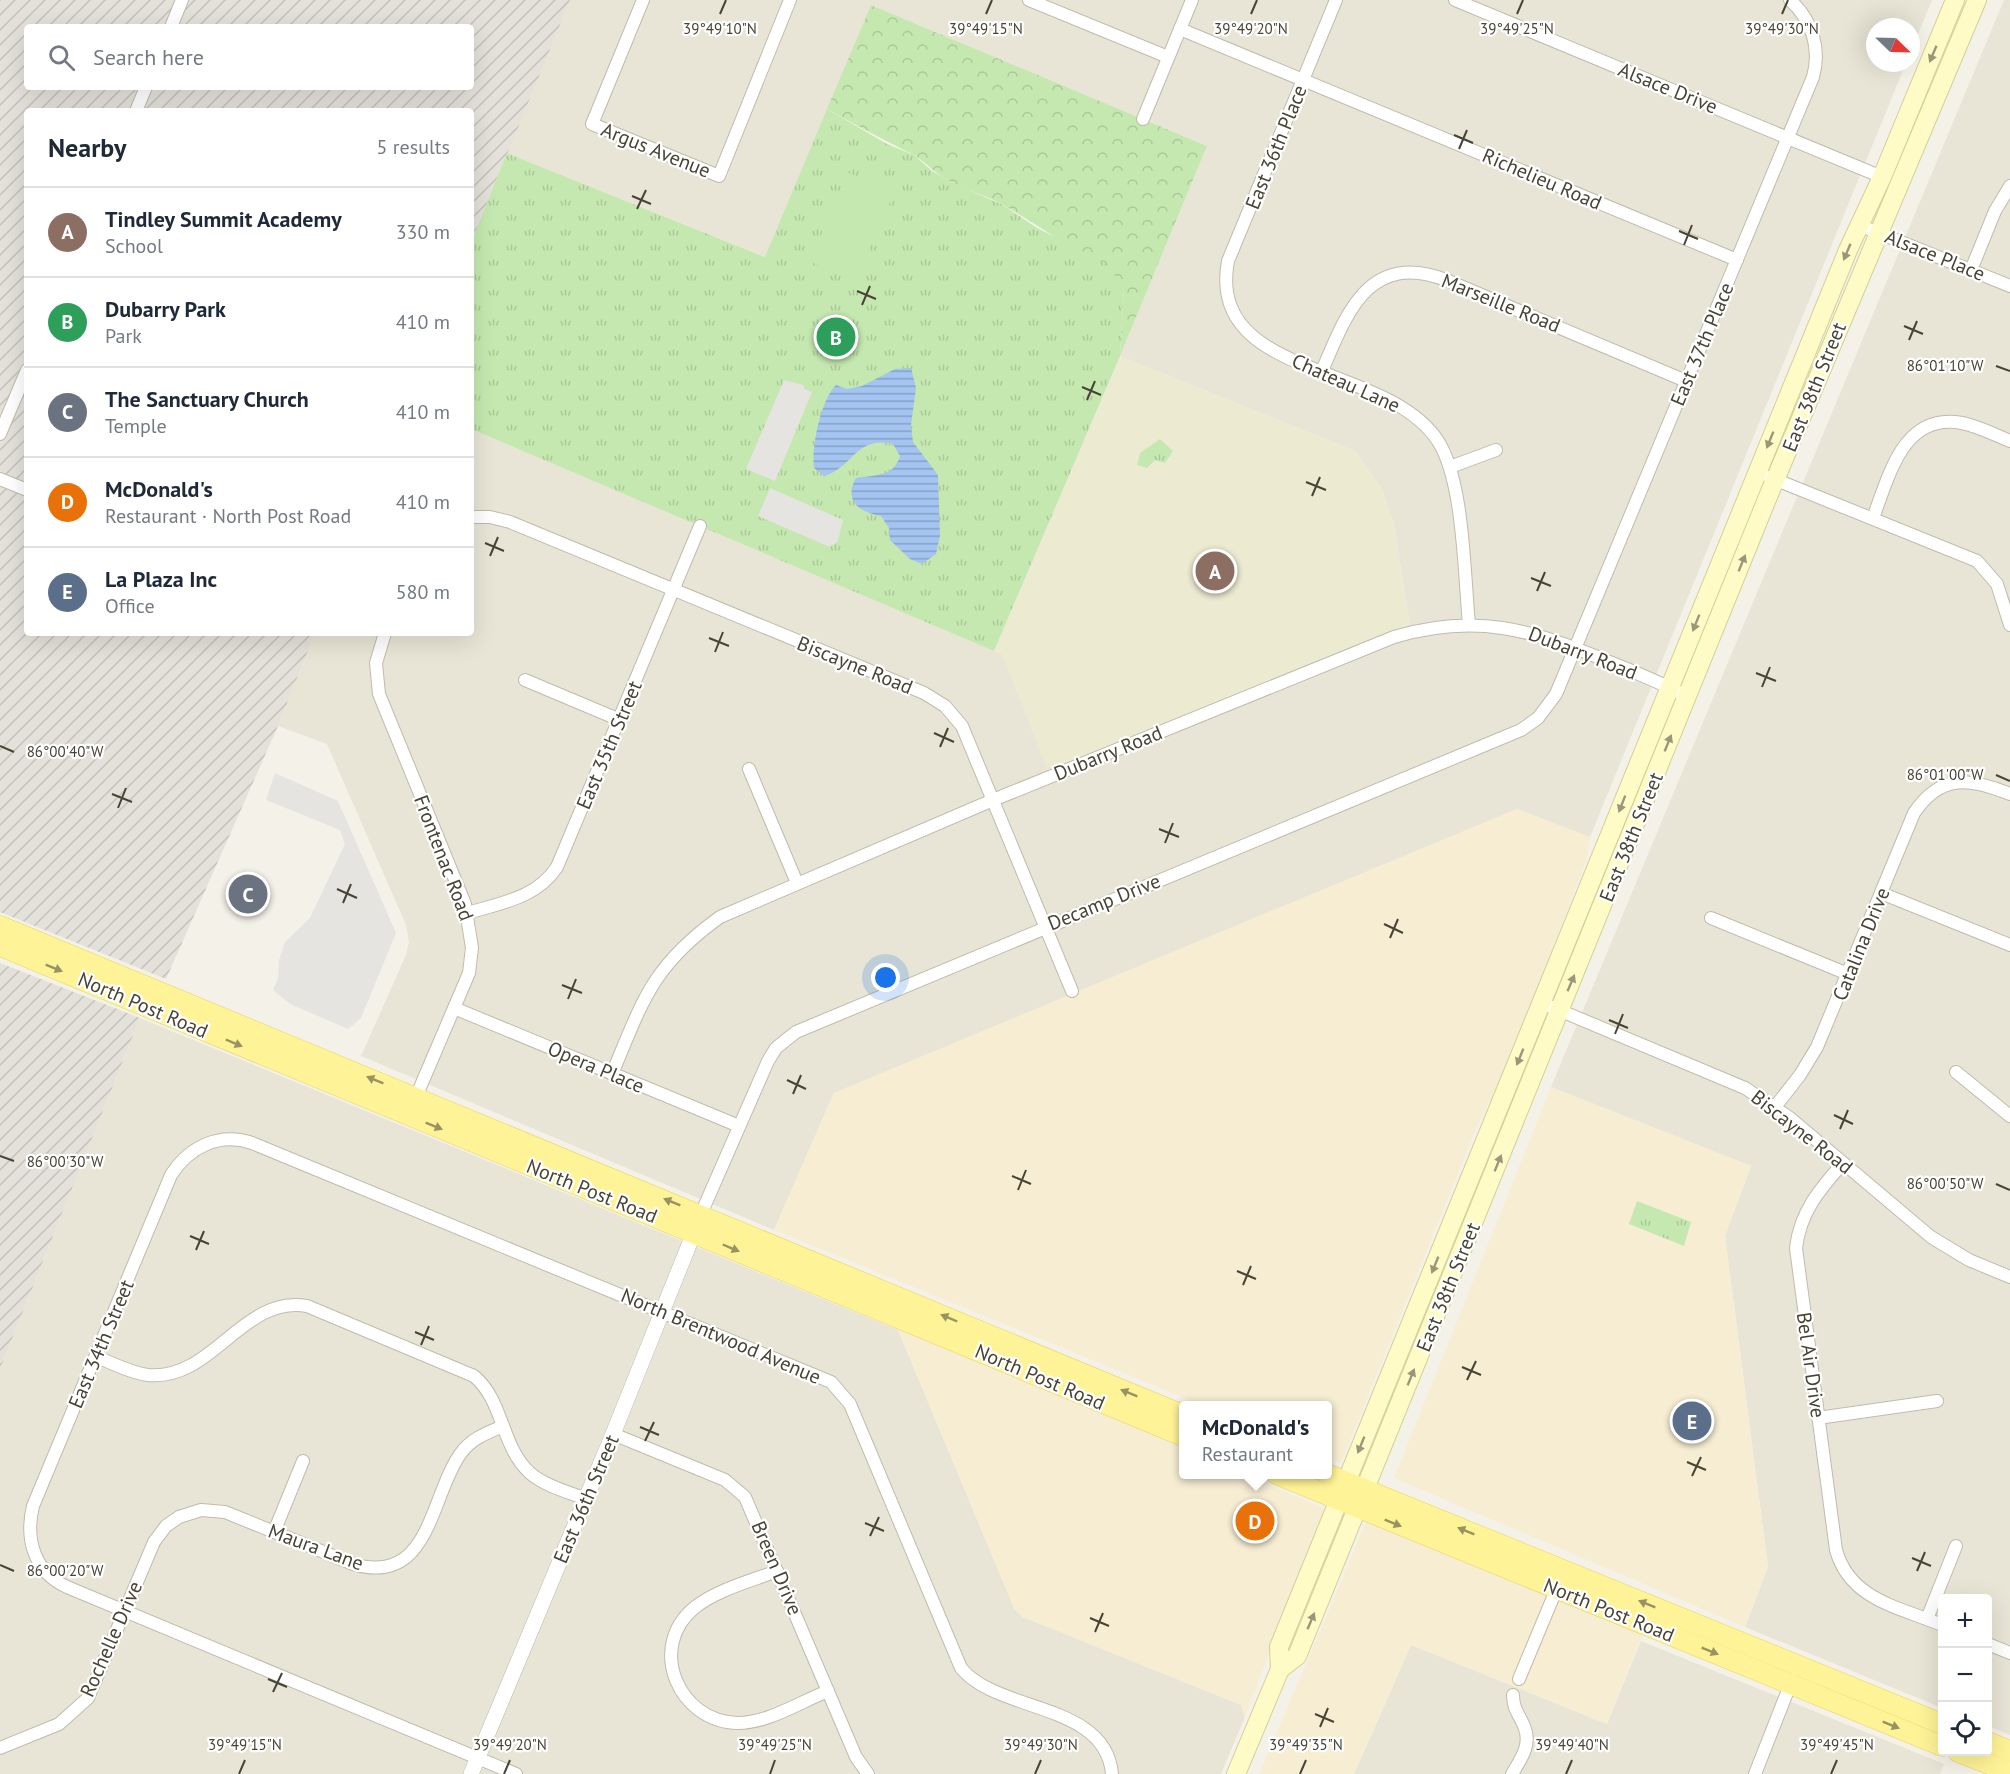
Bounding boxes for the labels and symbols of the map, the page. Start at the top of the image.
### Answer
north arrow [1866,18,1920,72]
text: 39°49'10"N [683,19,757,38]
text: 39°49'15"N [949,19,1023,38]
text: 39°49'20"N [1214,19,1288,38]
text: 39°49'25"N [1480,19,1554,38]
text: 39°49'30"N [1745,19,1819,38]
one-way arrow [1928,45,1937,63]
street label: Alsace Drive [1615,56,1721,120]
street label: East 36th Place [1239,81,1313,213]
street label: Argus Avenue [598,116,714,184]
street label: Richelieu Road [1478,142,1606,216]
street label: Alsace Place [1881,223,1989,287]
one-way arrow [1842,243,1851,261]
street label: Marseille Road [1438,267,1564,339]
street label: East 37th Place [1664,279,1740,409]
pin: B [816,314,856,360]
street label: East 38th Street [1776,318,1852,455]
street label: Chateau Lane [1288,348,1404,418]
text: 86°01'10"W [1907,356,1984,375]
one-way arrow [1765,432,1775,450]
pin: A [1196,548,1234,594]
one-way arrow [1738,554,1747,572]
one-way arrow [1690,615,1700,633]
street label: Dubarry Road [1525,620,1641,686]
street label: Biscayne Road [793,630,917,700]
street label: East 35th Street [570,677,648,813]
street label: Dubarry Road [1050,720,1166,786]
one-way arrow [1663,734,1673,752]
text: 86°00'40"W [27,742,104,761]
text: 86°01'00"W [1907,765,1984,784]
street label: East 38th Street [1593,768,1669,905]
street label: Frontenac Road [408,791,480,925]
one-way arrow [1617,795,1626,813]
street label: Decamp Drive [1044,868,1164,936]
pin: C [228,872,268,916]
street label: Catalina Drive [1826,884,1896,1004]
your location [871,963,900,992]
one-way arrow [45,964,63,974]
street label: North Post Road [74,966,212,1044]
one-way arrow [1566,973,1576,991]
street label: Opera Place [544,1035,648,1099]
one-way arrow [226,1038,244,1048]
one-way arrow [1515,1048,1524,1066]
one-way arrow [366,1075,384,1084]
street label: Biscayne Road [1746,1084,1858,1180]
one-way arrow [425,1122,443,1131]
text: 86°00'30"W [27,1152,104,1171]
street label: North Post Road [523,1153,661,1229]
one-way arrow [1493,1154,1503,1172]
text: 86°00'50"W [1907,1174,1984,1193]
one-way arrow [663,1197,681,1207]
street label: East 38th Street [1410,1218,1486,1355]
one-way arrow [722,1244,739,1253]
one-way arrow [1430,1256,1439,1274]
street label: East 34th Street [62,1276,140,1412]
street label: North Brentwood Avenue [617,1282,825,1390]
street label: Bel Air Drive [1791,1311,1831,1419]
one-way arrow [940,1312,958,1322]
street label: North Post Road [971,1338,1109,1416]
one-way arrow [1407,1368,1416,1386]
one-way arrow [1120,1388,1138,1397]
pin: E [1672,1398,1712,1444]
street label: East 36th Street [547,1431,625,1567]
one-way arrow [1356,1437,1366,1455]
pin: D [1236,1498,1274,1544]
street label: Breen Drive [746,1517,808,1619]
street label: Maura Lane [265,1518,367,1576]
one-way arrow [1385,1518,1403,1528]
one-way arrow [1457,1526,1475,1535]
text: 86°00'20"W [27,1561,104,1580]
street label: North Post Road [1540,1572,1678,1648]
street label: Rochelle Drive [74,1577,148,1701]
one-way arrow [1638,1599,1656,1608]
one-way arrow [1306,1612,1316,1630]
one-way arrow [1701,1647,1719,1656]
one-way arrow [1882,1720,1900,1730]
text: 39°49'15"N [208,1735,282,1754]
text: 39°49'20"N [473,1735,547,1754]
text: 39°49'25"N [738,1735,812,1754]
text: 39°49'30"N [1004,1735,1078,1754]
text: 39°49'35"N [1269,1735,1343,1754]
text: 39°49'40"N [1535,1735,1609,1754]
text: 39°49'45"N [1800,1735,1874,1754]

